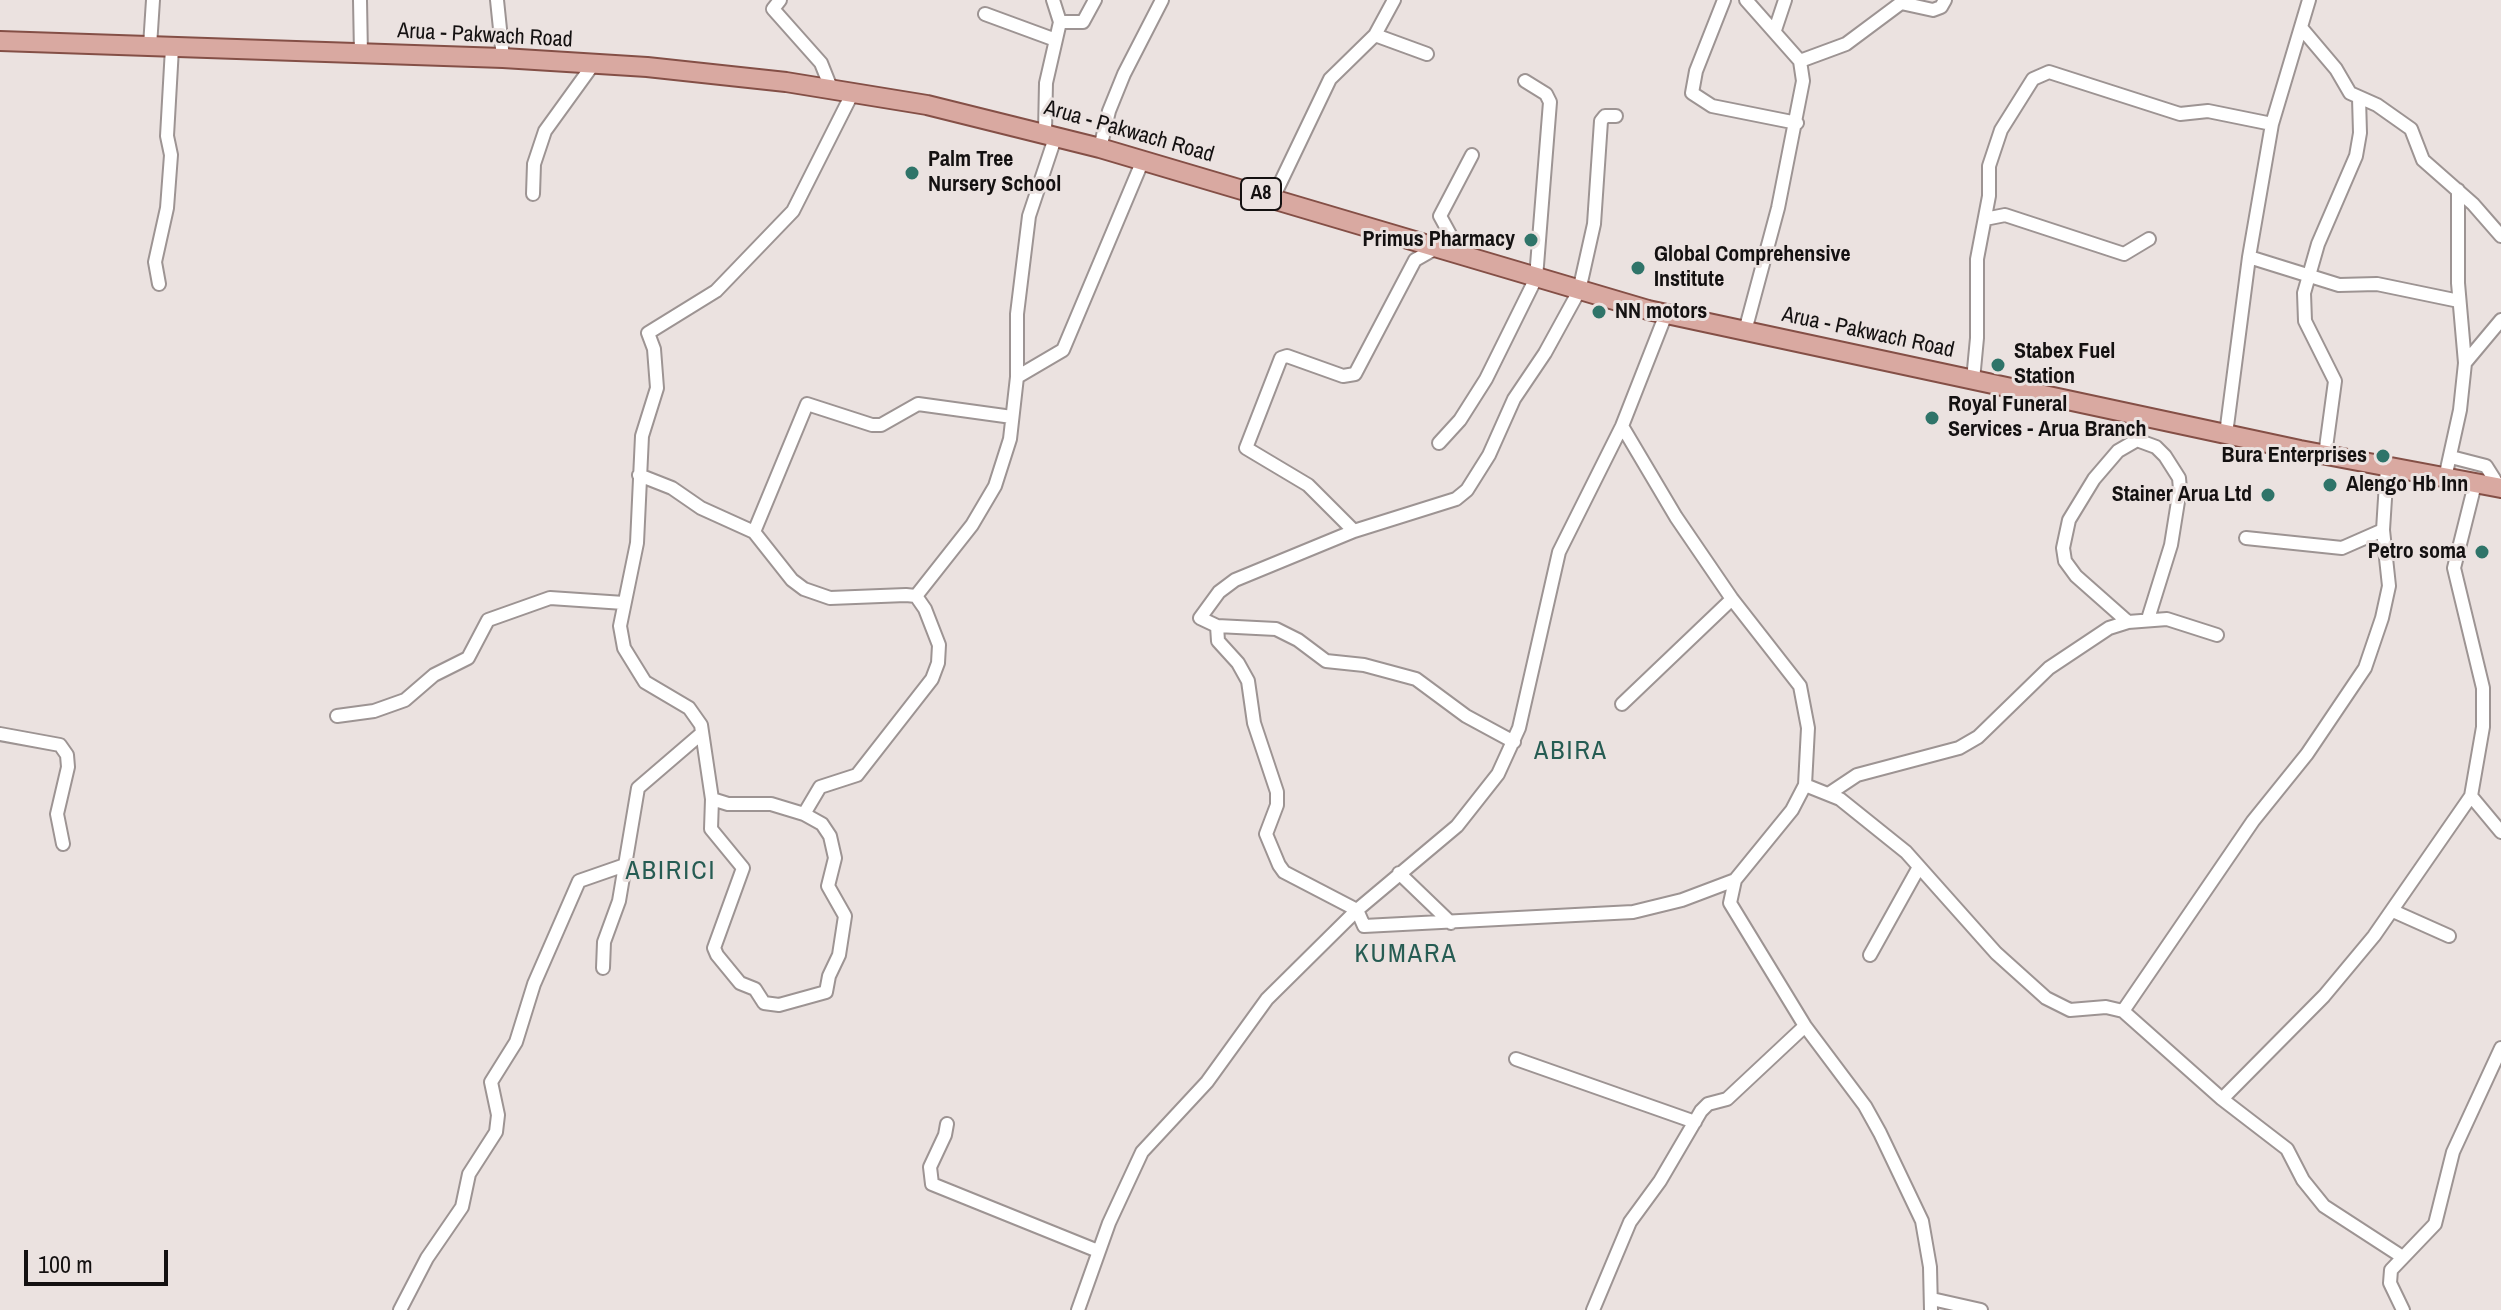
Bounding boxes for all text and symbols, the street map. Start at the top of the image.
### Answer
street label: Arua - Pakwach Road [397,18,573,54]
street label: Arua - Pakwach Road [1041,95,1217,169]
place label: Palm Tree Nursery School [928,147,1061,198]
marker: Palm Tree Nursery School [903,164,921,182]
road number: A8 [1241,178,1281,210]
place label: Primus Pharmacy [1363,227,1515,253]
marker: Primus Pharmacy [1522,231,1540,249]
place label: Global Comprehensive Institute [1654,242,1851,294]
marker: Global Comprehensive Institute [1629,259,1647,277]
place label: NN motors [1615,299,1707,325]
street label: Arua - Pakwach Road [1779,302,1957,364]
marker: NN motors [1590,303,1608,321]
place label: Stabex Fuel Station [2014,339,2115,390]
marker: Stabex Fuel Station [1989,356,2007,374]
place label: Royal Funeral Services - Arua Branch [1948,392,2147,444]
marker: Royal Funeral Services - Arua Branch [1923,409,1941,427]
place label: Bura Enterprises [2222,443,2367,469]
marker: Bura Enterprises [2374,447,2392,465]
place label: Alengo Hb Inn [2346,472,2468,498]
marker: Alengo Hb Inn [2321,476,2339,494]
place label: Stainer Arua Ltd [2112,482,2252,508]
marker: Stainer Arua Ltd [2259,486,2277,504]
place label: Petro soma [2368,539,2466,565]
marker: Petro soma [2473,543,2491,561]
district label: ABIRA [1534,736,1608,768]
district label: ABIRICI [625,856,717,888]
district label: KUMARA [1354,939,1458,971]
scale bar [28,1234,172,1284]
text: 100 m [38,1248,93,1280]

